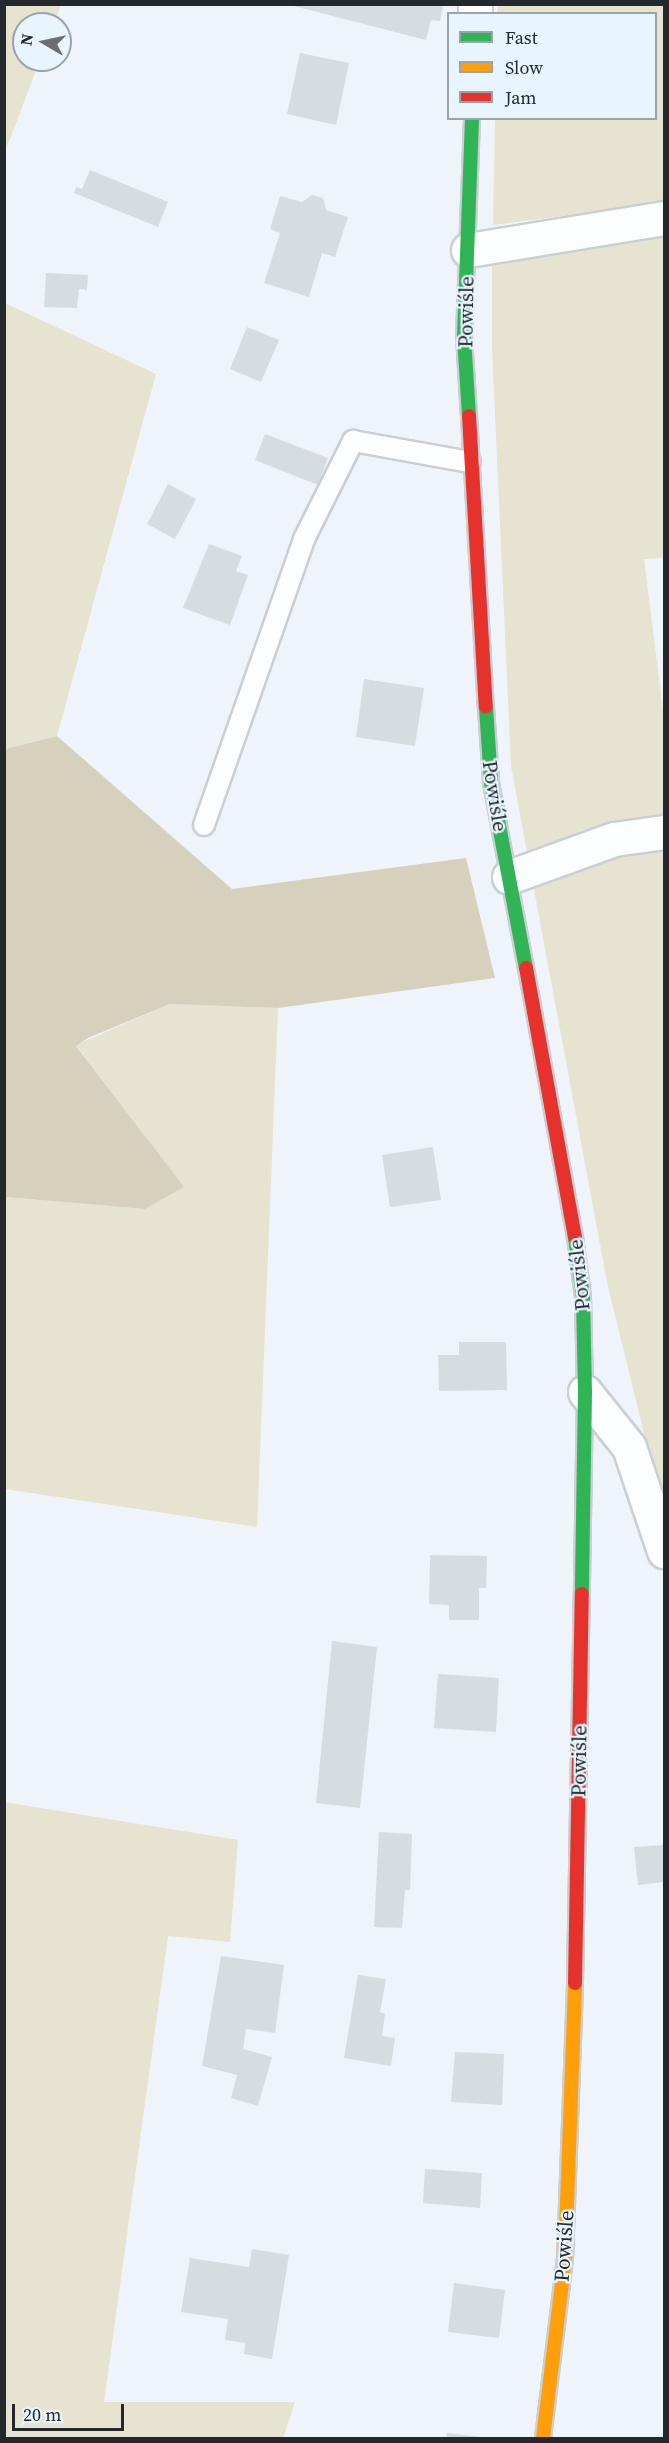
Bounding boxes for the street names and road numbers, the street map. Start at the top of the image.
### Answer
street label: Powiśle [453,276,479,348]
street label: Powiśle [477,759,513,833]
street label: Powiśle [563,1238,595,1312]
street label: Powiśle [566,1725,592,1797]
street label: Powiśle [549,2209,579,2283]

